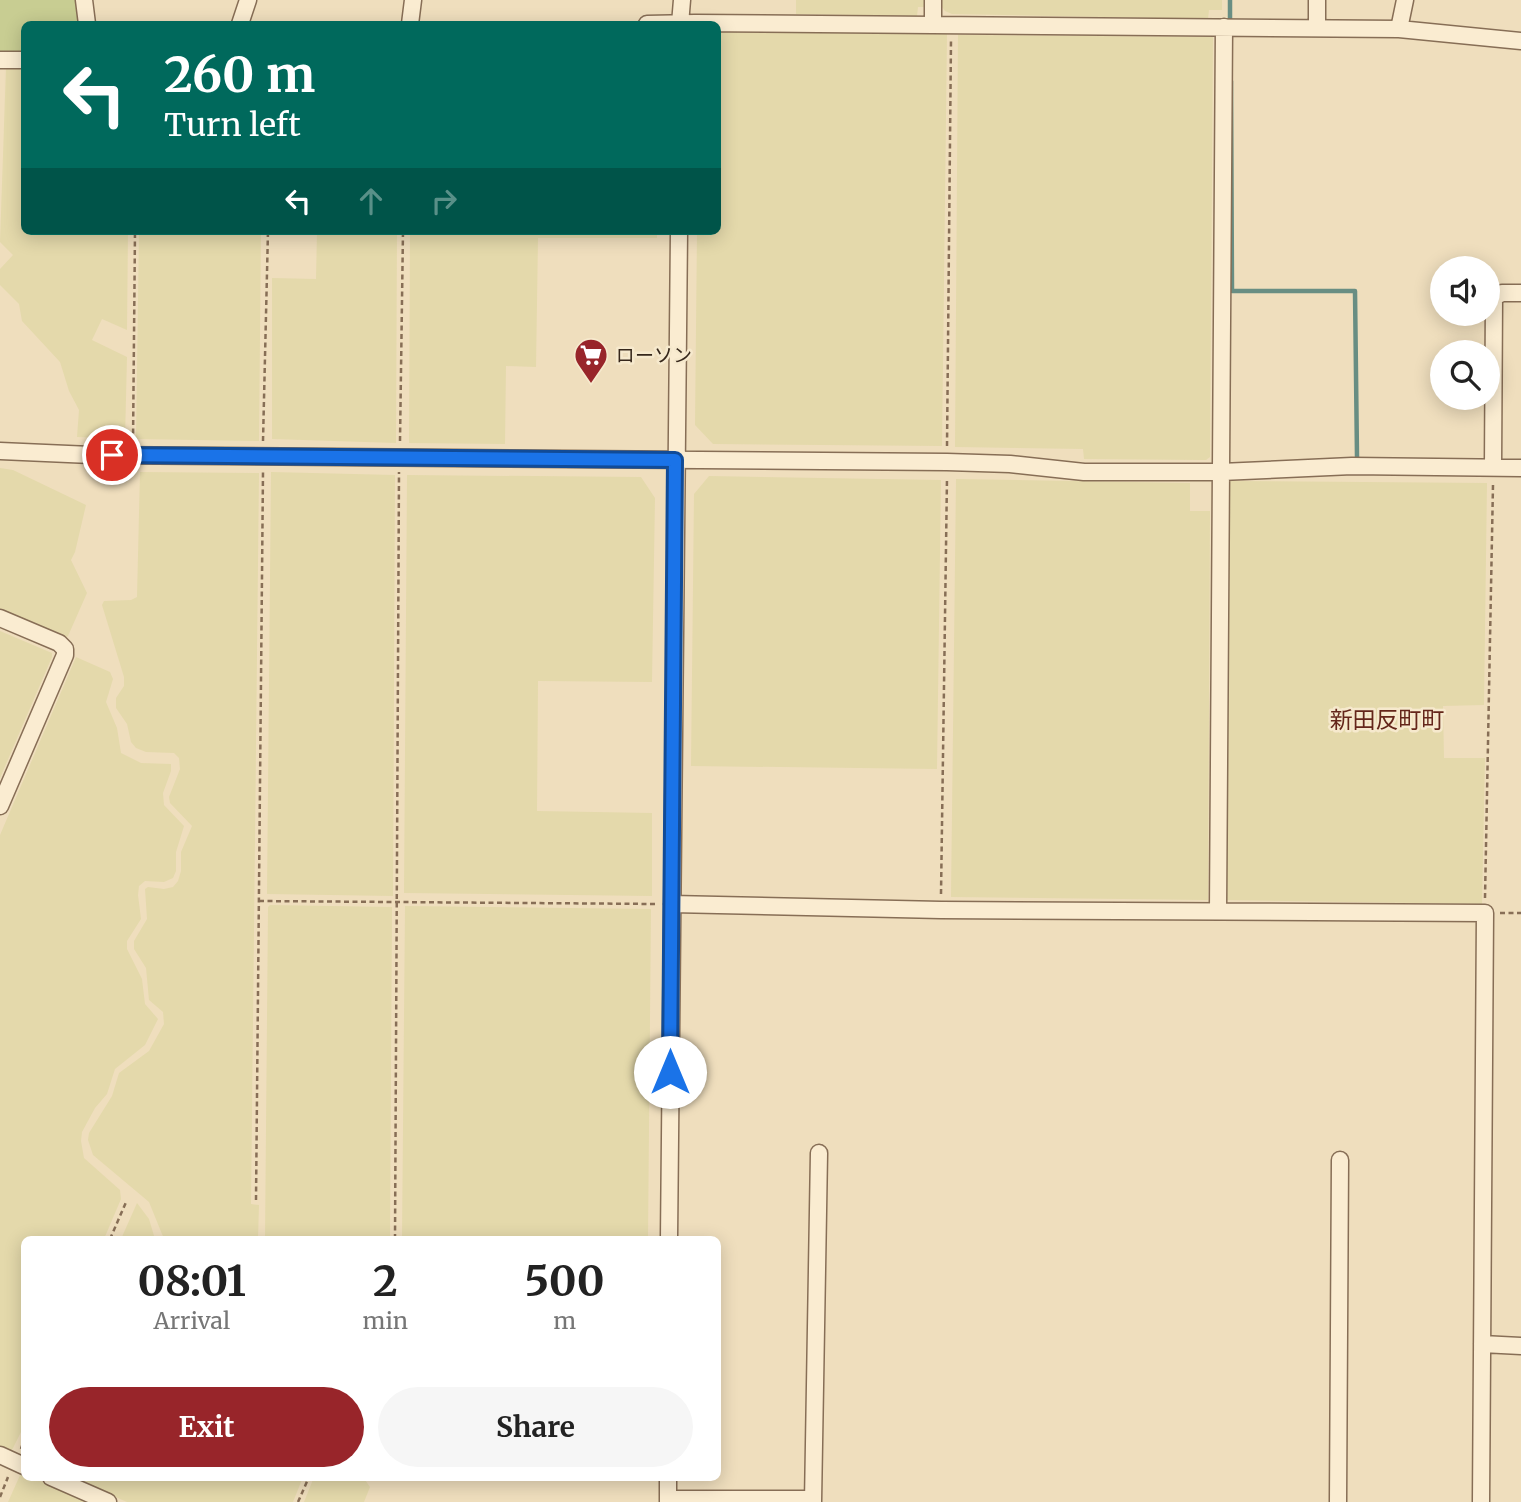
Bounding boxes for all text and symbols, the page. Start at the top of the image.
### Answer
text: 260 m [164,44,315,105]
icon: left [49,49,140,140]
text: Turn left [164,105,301,145]
icon: left [279,182,317,220]
icon: ahead [352,182,390,220]
icon: right [425,182,463,220]
map controls [1430,256,1500,410]
button: sound [1430,256,1500,326]
supermarket icon: ローソン [572,336,610,385]
button: search [1430,340,1500,410]
place label: ローソン [616,343,692,367]
pin [82,425,142,485]
icon: arrive [93,436,131,474]
district label: 新田反町町 [1330,705,1445,734]
position arrow [633,1035,707,1109]
text: 08:01 [138,1255,246,1307]
text: 2 [373,1255,398,1307]
text: 500 [525,1255,605,1307]
text: Arrival [153,1306,230,1335]
text: min [363,1306,408,1335]
text: m [553,1306,576,1335]
button: Exit [49,1387,364,1467]
button: Share [378,1387,693,1467]

